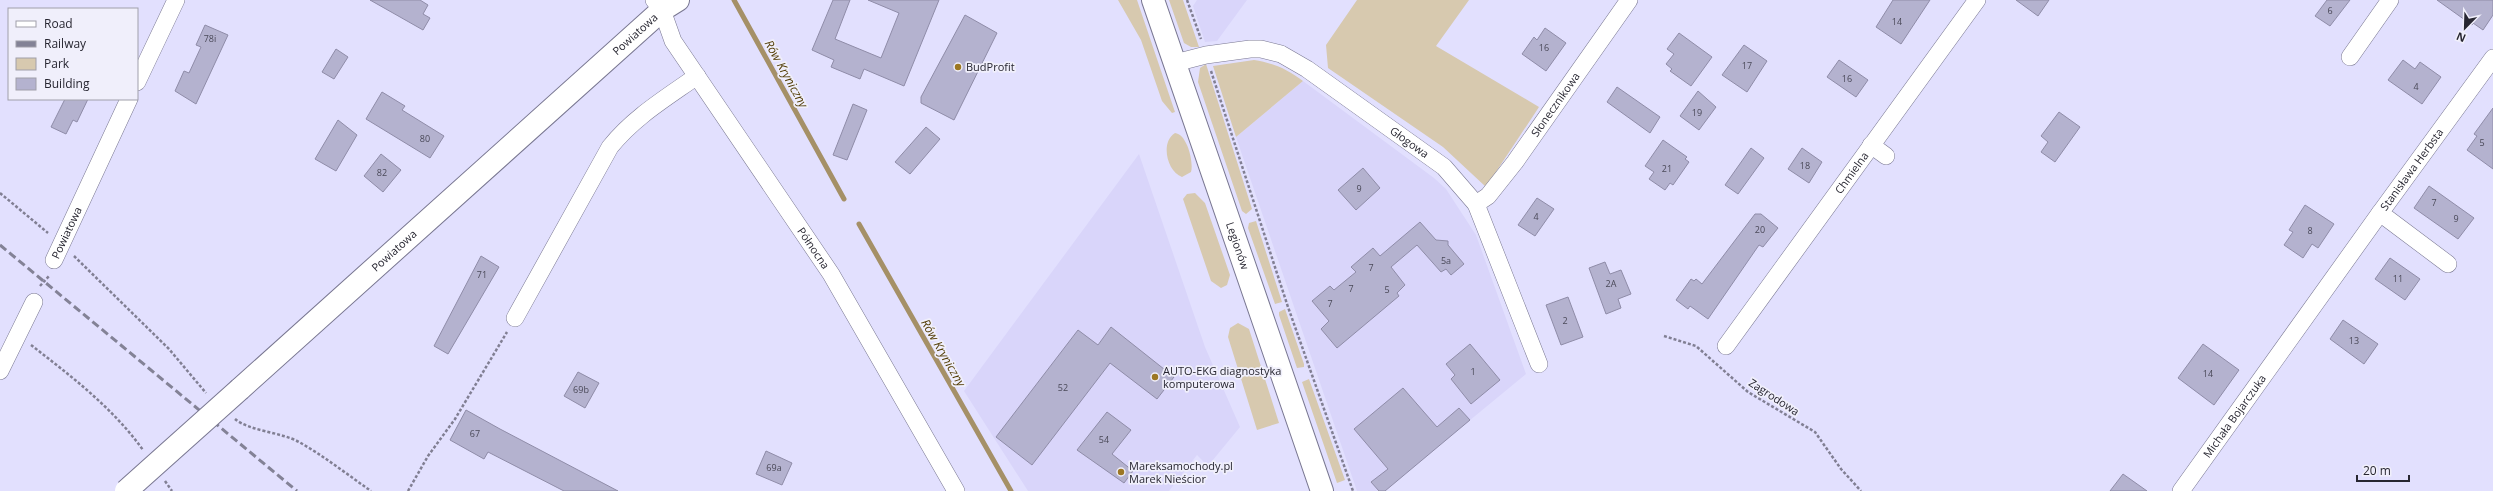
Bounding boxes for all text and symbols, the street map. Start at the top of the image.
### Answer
house number: 6 [2327,4,2333,17]
legend [8,8,138,100]
north arrow [2445,8,2485,48]
street label: Powiatowa [609,10,661,58]
text: Road [44,15,73,32]
house number: 14 [1892,15,1902,28]
text: N [2454,29,2468,46]
house number: 78i [204,32,216,45]
text: Railway [44,35,87,52]
water label: Rów Kryniczny [761,37,813,112]
house number: 16 [1539,41,1549,54]
text: Park [44,55,70,72]
place label: BudProfit [966,59,1015,74]
house number: 17 [1742,59,1752,72]
marker: BudProfit [953,62,963,72]
street label: Słonecznikowa [1527,69,1583,139]
house number: 16 [1842,72,1852,85]
text: Building [44,75,90,92]
house number: 4 [2413,80,2419,93]
house number: 19 [1692,106,1702,119]
street label: Głogowa [1387,123,1432,161]
street label: Stanisława Herbsta [2376,125,2446,213]
house number: 80 [420,132,430,145]
house number: 5 [2479,136,2485,149]
street label: Chmielna [1831,148,1872,197]
house number: 18 [1800,159,1810,172]
house number: 21 [1662,162,1672,175]
house number: 82 [377,166,387,179]
house number: 9 [1356,182,1362,195]
house number: 7 [2431,196,2437,209]
street label: Powiatowa [48,204,85,261]
house number: 4 [1533,210,1539,223]
house number: 9 [2453,212,2459,225]
street label: Legionów [1223,220,1253,272]
house number: 20 [1755,223,1765,236]
street label: Północna [794,224,833,272]
house number: 8 [2307,224,2313,237]
street label: Powiatowa [368,226,419,275]
house number: 5a [1441,254,1451,267]
house number: 7 [1368,261,1374,274]
house number: 71 [477,268,487,281]
house number: 11 [2393,272,2403,285]
house number: 2A [1606,277,1617,290]
house number: 7 [1348,282,1354,295]
house number: 5 [1384,283,1390,296]
house number: 7 [1327,297,1333,310]
house number: 2 [1562,314,1568,327]
water label: Rów Kryniczny [917,316,970,391]
house number: 13 [2349,334,2359,347]
place label: AUTO-EKG diagnostyka komputerowa [1163,363,1281,391]
house number: 1 [1470,365,1476,378]
house number: 14 [2203,367,2213,380]
street label: Michała Bojarczuka [2199,371,2269,460]
marker: AUTO-EKG diagnostyka komputerowa [1150,372,1160,382]
street label: Zagrodowa [1746,375,1802,419]
house number: 52 [1058,381,1068,394]
house number: 69b [573,383,589,396]
house number: 67 [470,427,480,440]
house number: 54 [1099,433,1109,446]
scale bar [2357,457,2409,483]
place label: Mareksamochody.pl Marek Nieścior [1129,458,1233,486]
house number: 69a [766,461,782,474]
text: 20 m [2363,462,2391,479]
marker: Mareksamochody.pl Marek Nieścior [1116,467,1126,477]

